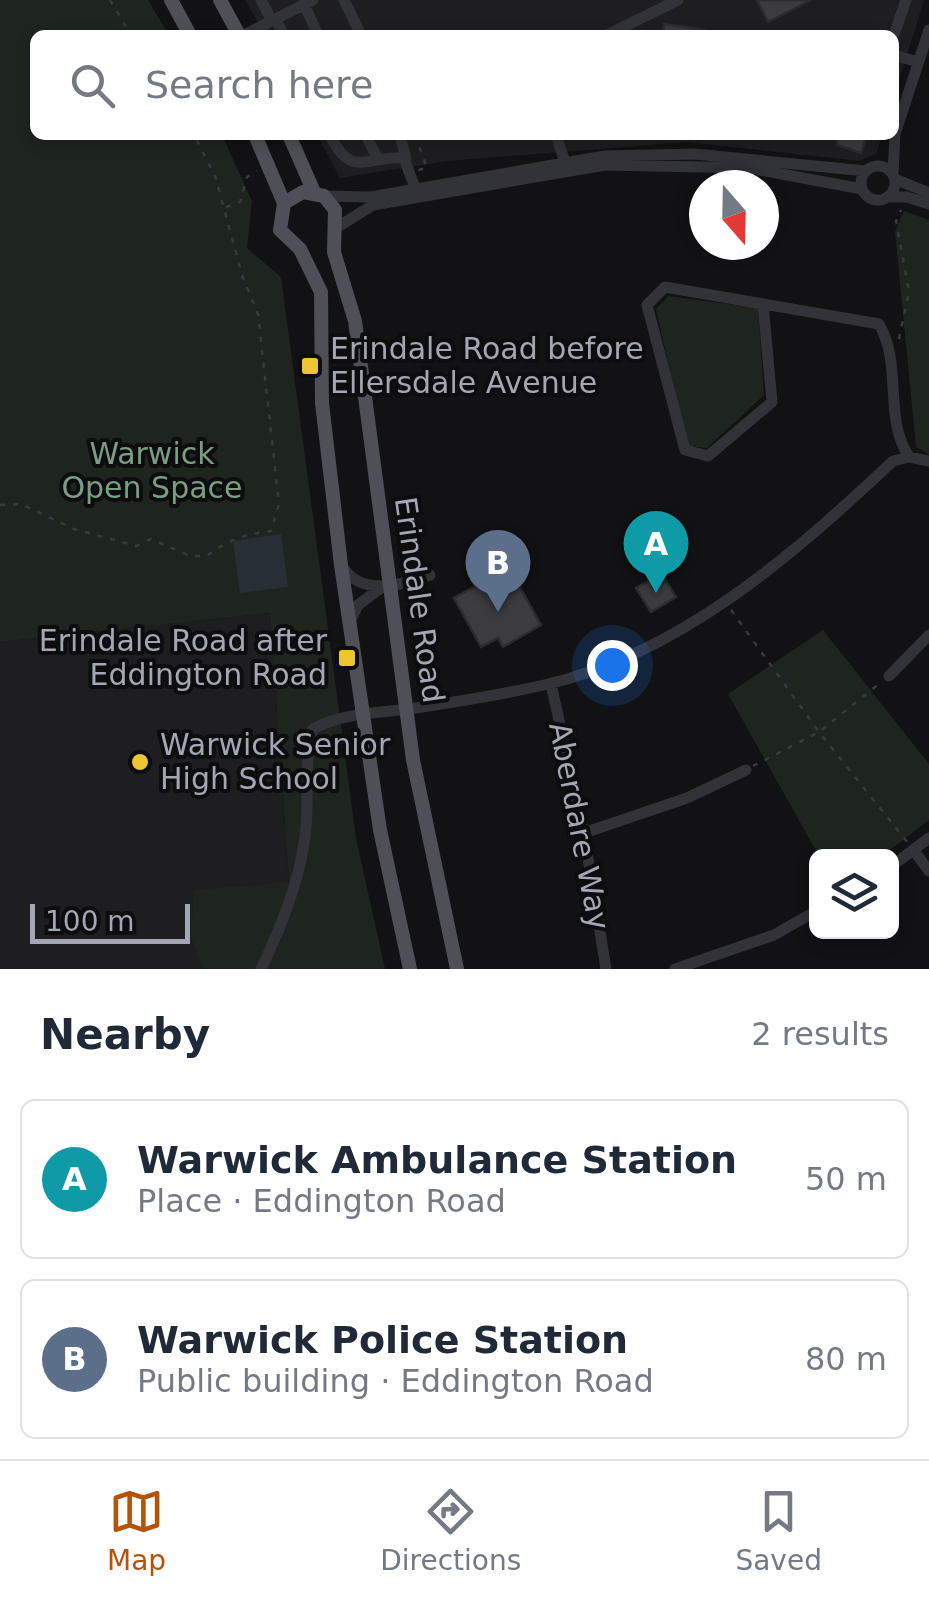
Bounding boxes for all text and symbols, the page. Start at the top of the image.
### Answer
search box [30,30,899,140]
icon: search [65,58,120,113]
text: Search here [145,63,373,107]
north arrow [689,170,779,260]
place label: Erindale Road before Ellersdale Avenue [330,331,644,400]
marker: Erindale Road before Ellersdale Avenue [299,355,321,377]
park label: Warwick Open Space [61,436,243,505]
street label: Erindale Road [388,495,451,705]
pin: A [624,510,688,593]
pin: B [466,530,530,612]
place label: Erindale Road after Eddington Road [39,623,328,692]
your location [587,640,638,691]
marker: Erindale Road after Eddington Road [336,647,358,669]
street label: Aberdare Way [542,719,617,933]
place label: Warwick Senior High School [160,727,391,796]
marker: Warwick Senior High School [129,751,151,773]
map controls [809,849,899,939]
button: layers [809,849,899,939]
scale bar [30,899,190,944]
text: 100 m [45,905,135,938]
text: Nearby [40,1010,210,1059]
text: 2 results [751,1015,889,1053]
text: Warwick Ambulance Station [137,1138,737,1182]
text: A [62,1160,87,1198]
text: 50 m [805,1160,887,1198]
text: Place · Eddington Road [137,1182,506,1220]
text: Warwick Police Station [137,1318,628,1362]
text: B [62,1340,87,1378]
text: 80 m [805,1340,887,1378]
text: Public building · Eddington Road [137,1362,654,1400]
tab: Map [107,1484,166,1577]
tab: Directions [380,1484,521,1577]
tab: Saved [735,1484,822,1577]

